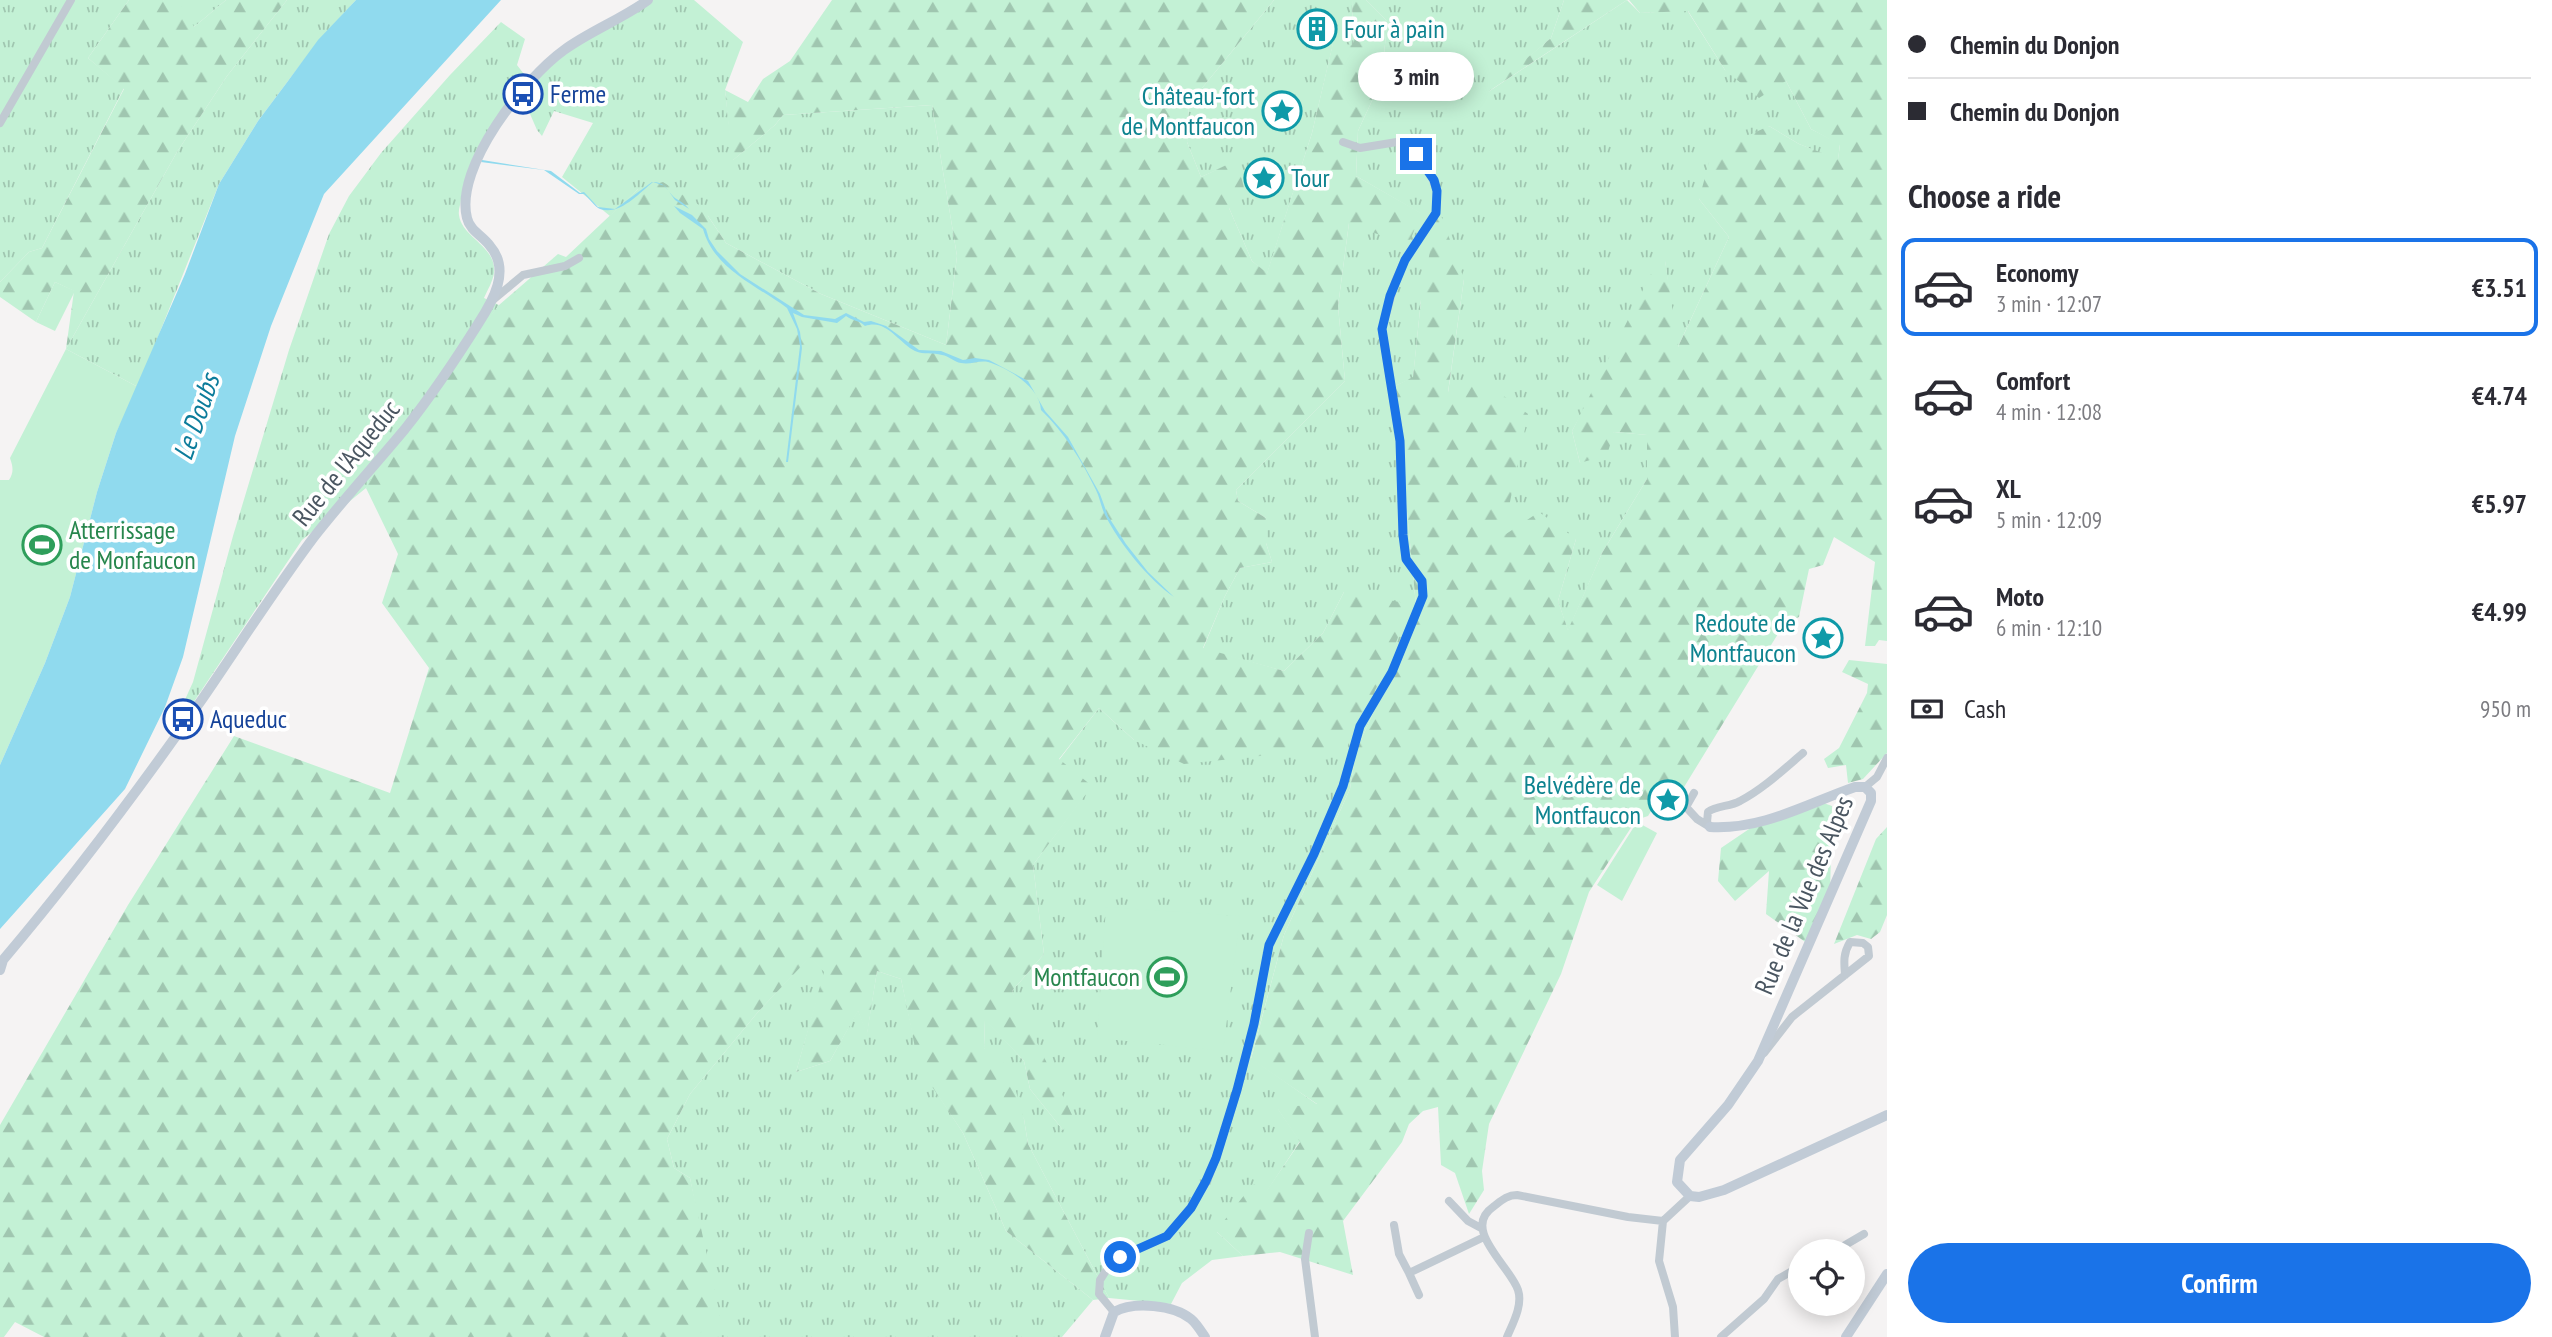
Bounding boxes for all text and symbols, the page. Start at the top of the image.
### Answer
building icon: Four à pain [1296,8,1338,50]
place label: Four à pain [1344,12,1445,45]
text: Chemin du Donjon [1950,28,2120,61]
callout: 3 min [1358,52,1474,102]
text: 3 min [1393,62,1439,91]
bus stop icon: Ferme [502,73,544,115]
place label: Ferme [550,77,606,110]
place label: Château-fort de Montfaucon [1121,79,1255,142]
place icon: Château-fort de Montfaucon [1261,90,1303,132]
text: Chemin du Donjon [1950,95,2120,128]
route end [1400,138,1432,170]
place icon: Tour [1243,157,1285,199]
place label: Tour [1291,161,1330,194]
text: Choose a ride [1908,175,2061,217]
icon: car [1912,256,1975,319]
text: Economy [1996,256,2078,289]
text: €3.51 [2472,271,2527,304]
text: 3 min · 12:07 [1996,289,2102,318]
icon: car [1912,364,1975,427]
text: Comfort [1996,364,2070,397]
water label: Le Doubs [164,367,228,465]
text: €4.74 [2472,379,2527,412]
street label: Rue de l'Aqueduc [285,393,407,532]
text: 4 min · 12:08 [1996,397,2102,426]
icon: car [1912,472,1975,535]
text: XL [1996,472,2021,505]
text: €5.97 [2472,487,2527,520]
text: 5 min · 12:09 [1996,505,2102,534]
place label: Atterrissage de Monfaucon [69,513,196,576]
sports icon: Atterrissage de Monfaucon [21,524,63,566]
icon: car [1912,580,1975,643]
text: Moto [1996,580,2044,613]
text: €4.99 [2472,595,2527,628]
place label: Redoute de Montfaucon [1690,606,1796,669]
text: 6 min · 12:10 [1996,613,2102,642]
place icon: Redoute de Montfaucon [1802,617,1844,659]
icon: cash [1908,690,1946,728]
text: Cash [1964,692,2006,725]
text: 950 m [2480,694,2531,723]
bus stop icon: Aqueduc [162,698,204,740]
place label: Aqueduc [210,702,287,735]
place label: Belvédère de Montfaucon [1524,768,1641,831]
place icon: Belvédère de Montfaucon [1647,779,1689,821]
street label: Rue de la Vue des Alpes [1747,791,1860,999]
sports icon: Montfaucon [1146,956,1188,998]
place label: Montfaucon [1034,960,1140,993]
map controls [1788,1239,1865,1316]
button: locate [1788,1239,1865,1316]
route start [1104,1241,1136,1273]
button: Confirm [1908,1243,2531,1323]

